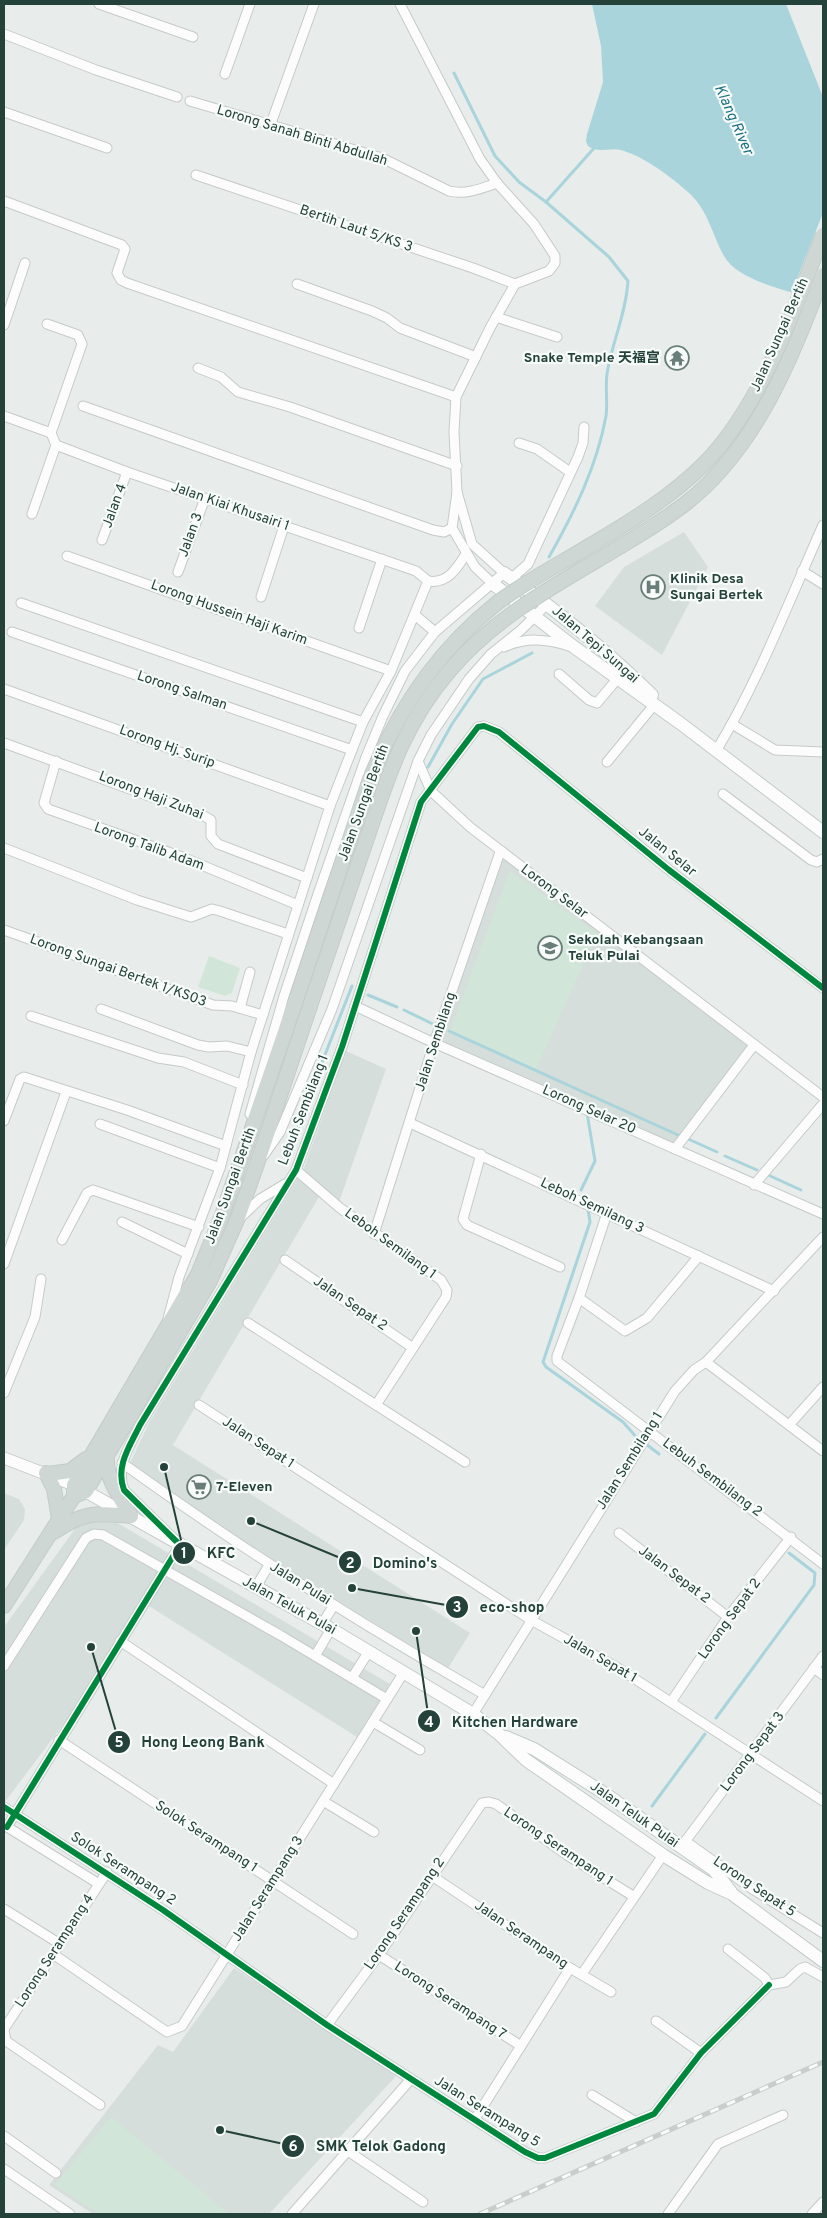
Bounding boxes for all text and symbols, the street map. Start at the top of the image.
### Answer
water label: Klang River [709,82,757,159]
street label: Lorong Sanah Binti Abdullah [215,102,389,170]
street label: Bertih Laut 5/KS 3 [297,202,415,256]
street label: Jalan Sungai Bertih [747,275,813,395]
temple icon: Snake Temple 天福宫 [664,345,690,371]
place label: Snake Temple 天福宫 [524,349,660,367]
street label: Jalan Kiai Khusairi 1 [169,479,291,535]
street label: Jalan 4 [99,481,131,531]
street label: Jalan 3 [175,511,207,559]
place label: Klinik Desa Sungai Bertek [670,571,763,604]
hospital icon: Klinik Desa Sungai Bertek [640,574,666,600]
street label: Lorong Hussein Haji Karim [148,577,310,649]
street label: Jalan Tepi Sungai [548,603,642,687]
street label: Lorong Salman [135,668,229,714]
street label: Lorong Hj. Surip [117,722,217,772]
street label: Jalan Sungai Bertih [335,742,393,864]
street label: Lorong Haji Zuhai [96,768,206,824]
street label: Lorong Talib Adam [92,819,206,875]
street label: Jalan Selar [635,823,700,881]
street label: Lorong Selar [517,861,591,923]
street label: Lorong Sungai Bertek 1/KS03 [27,931,209,1011]
place label: Sekolah Kebangsaan Teluk Pulai [568,932,704,965]
school or university icon: Sekolah Kebangsaan Teluk Pulai [537,935,563,961]
street label: Jalan Sembilang [412,990,460,1094]
street label: Lebuh Sembilang 1 [275,1052,333,1168]
street label: Lorong Selar 20 [539,1082,639,1138]
street label: Jalan Sungai Bertih [202,1125,260,1247]
street label: Leboh Semilang 3 [537,1175,647,1237]
street label: Leboh Semilang 1 [341,1205,439,1283]
street label: Jalan Sepat 2 [310,1273,390,1335]
street label: Jalan Sembilang 1 [593,1409,667,1513]
street label: Jalan Sepat 1 [219,1413,297,1473]
street label: Lebuh Sembilang 2 [659,1435,765,1521]
supermarket icon: 7-Eleven [186,1474,212,1500]
place label: 7-Eleven [216,1479,273,1496]
callout: KFC [172,1538,245,1568]
street label: Jalan Sepat 2 [635,1542,713,1608]
text: 1 [181,1545,187,1564]
text: KFC [207,1545,235,1564]
callout: Domino's [338,1547,447,1577]
text: 2 [345,1555,355,1574]
text: Domino's [373,1555,437,1574]
street label: Jalan Pulai [266,1559,334,1609]
street label: Jalan Teluk Pulai [239,1573,339,1639]
street label: Lorong Sepat 2 [695,1575,765,1663]
callout: eco-shop [444,1592,554,1622]
text: 3 [453,1599,462,1618]
text: eco-shop [480,1599,544,1618]
street label: Jalan Sepat 1 [560,1631,640,1687]
callout: Kitchen Hardware [416,1706,588,1736]
street label: Lorong Sepat 3 [717,1709,789,1795]
text: 4 [424,1714,434,1733]
text: Kitchen Hardware [452,1714,578,1733]
callout: Hong Leong Bank [106,1727,275,1757]
text: 5 [114,1734,124,1753]
text: Hong Leong Bank [141,1734,265,1753]
street label: Jalan Teluk Pulai [586,1778,682,1852]
street label: Solok Serampang 1 [152,1798,260,1876]
street label: Lorong Serampang 1 [500,1804,616,1890]
street label: Solok Serampang 2 [67,1829,179,1909]
street label: Jalan Serampang 3 [229,1833,307,1945]
street label: Lorong Sepat 5 [709,1853,799,1921]
street label: Lorong Serampang 2 [361,1855,449,1973]
street label: Lorong Serampang 4 [12,1891,98,2011]
street label: Jalan Serampang [471,1897,571,1973]
street label: Lorong Serampang 7 [391,1958,509,2044]
street label: Jalan Serampang 5 [431,2073,543,2151]
callout: SMK Telok Gadong [281,2131,456,2161]
text: 6 [288,2138,298,2157]
text: SMK Telok Gadong [316,2138,446,2157]

